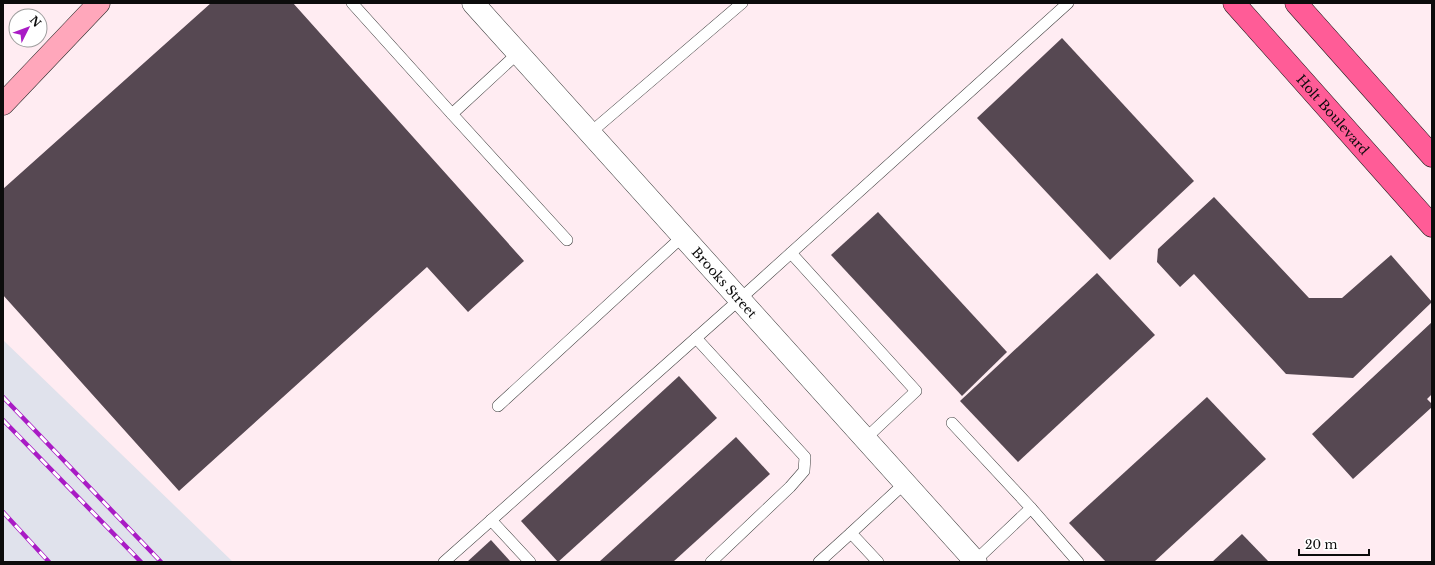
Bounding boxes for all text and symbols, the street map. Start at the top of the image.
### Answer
north arrow [8,8,48,48]
text: N [27,13,45,30]
street label: Holt Boulevard [1293,71,1373,158]
street label: Brooks Street [688,243,761,322]
scale bar [1299,531,1369,557]
text: 20 m [1305,537,1337,552]

